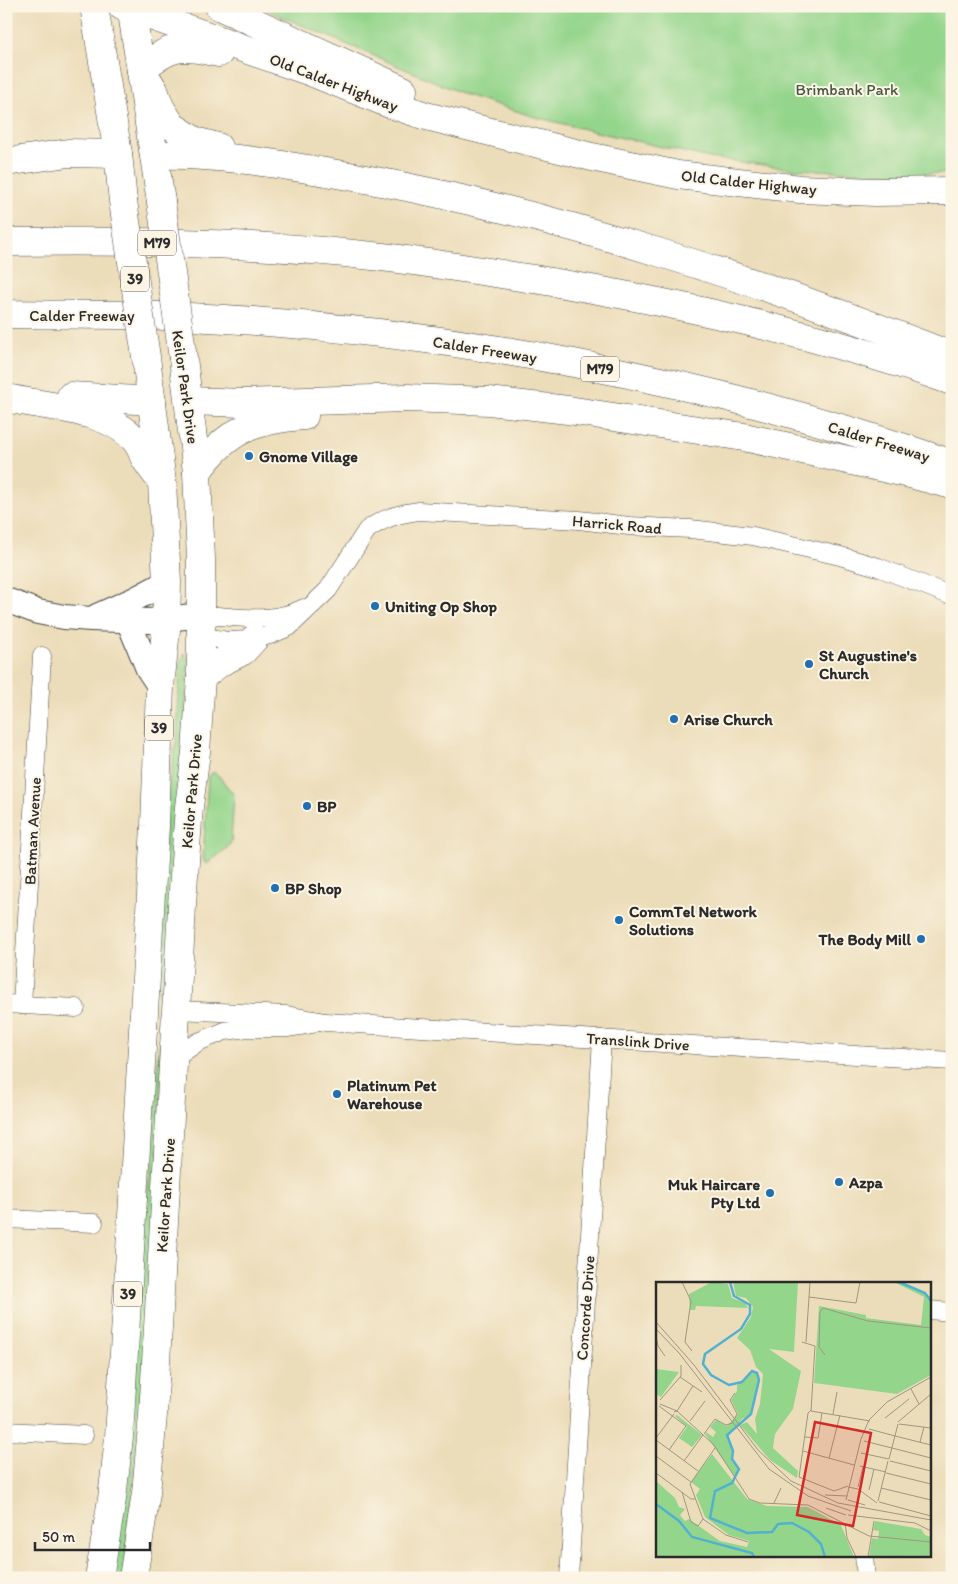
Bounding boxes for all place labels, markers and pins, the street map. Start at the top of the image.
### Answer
place label: Gnome Village [259,447,358,467]
marker: Gnome Village [243,450,255,462]
place label: Uniting Op Shop [385,597,497,617]
marker: Uniting Op Shop [369,600,381,612]
place label: St Augustine's Church [819,646,917,683]
marker: St Augustine's Church [803,658,815,670]
place label: Arise Church [683,710,773,729]
marker: Arise Church [668,713,680,725]
place label: BP [317,797,337,816]
marker: BP [301,800,313,812]
place label: BP Shop [285,879,342,899]
marker: BP Shop [269,882,281,894]
place label: CommTel Network Solutions [629,902,757,939]
marker: CommTel Network Solutions [613,914,625,926]
place label: The Body Mill [818,930,911,950]
marker: The Body Mill [915,933,927,945]
place label: Platinum Pet Warehouse [347,1076,436,1113]
marker: Platinum Pet Warehouse [331,1088,343,1100]
place label: Azpa [848,1173,884,1193]
place label: Muk Haircare Pty Ltd [668,1175,760,1213]
marker: Azpa [833,1176,845,1188]
marker: Muk Haircare Pty Ltd [764,1187,776,1199]

